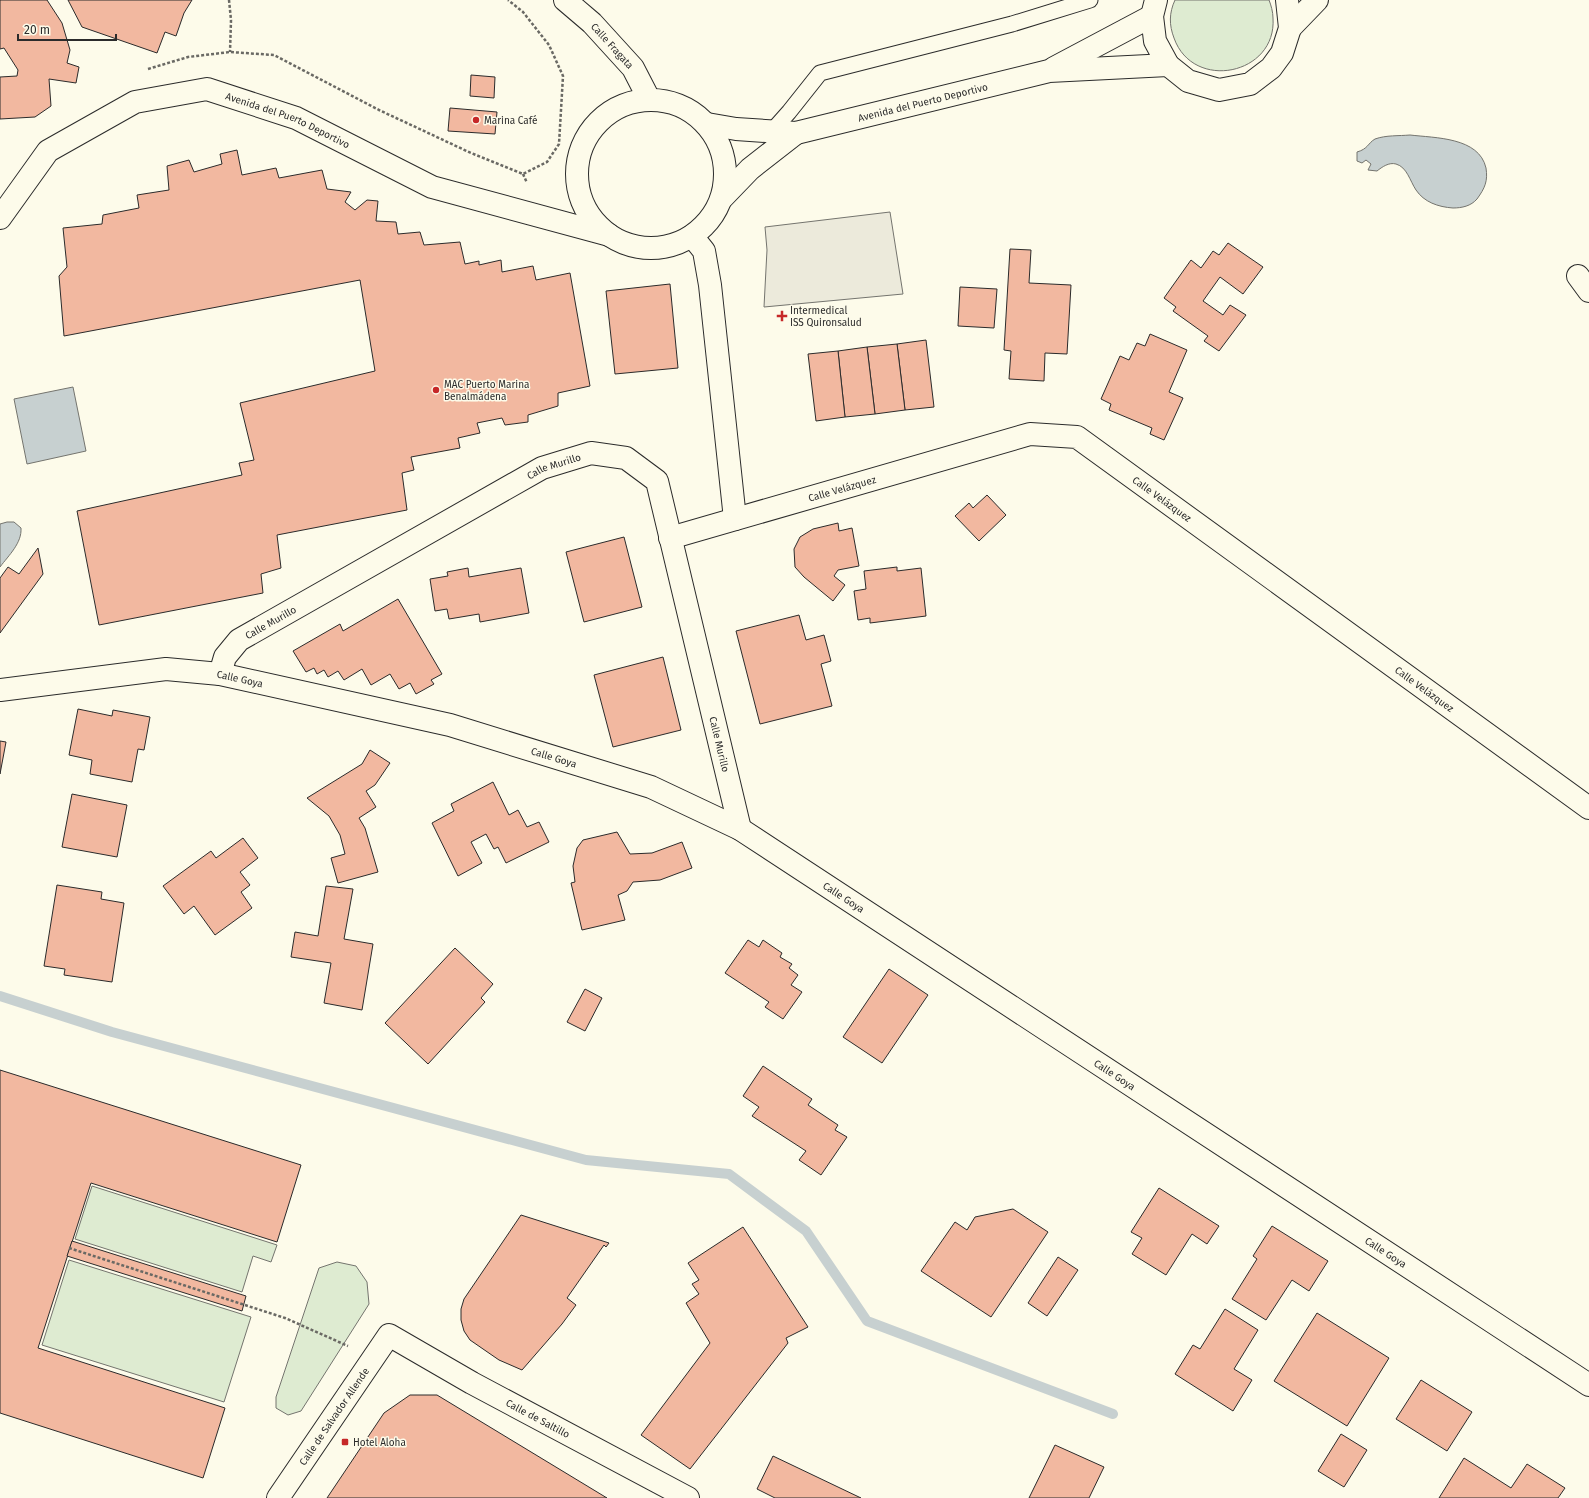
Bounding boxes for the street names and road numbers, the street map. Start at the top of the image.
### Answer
street label: Calle Fragata [588,21,636,72]
street label: Avenida del Puerto Deportivo [857,81,989,125]
street label: Avenida del Puerto Deportivo [224,90,352,151]
street label: Calle Murillo [525,451,583,482]
street label: Calle Velázquez [807,474,878,505]
street label: Calle Velázquez [1130,474,1194,525]
street label: Calle Murillo [243,604,299,642]
street label: Calle Velázquez [1392,664,1456,715]
street label: Calle Goya [216,669,264,690]
street label: Calle Murillo [706,715,731,774]
street label: Calle Goya [529,745,578,771]
street label: Calle Goya [820,880,866,916]
street label: Calle Goya [1091,1057,1137,1093]
street label: Calle Goya [1362,1235,1408,1271]
street label: Calle de Salvador Allende [297,1366,372,1468]
street label: Calle de Saltillo [504,1397,572,1441]

